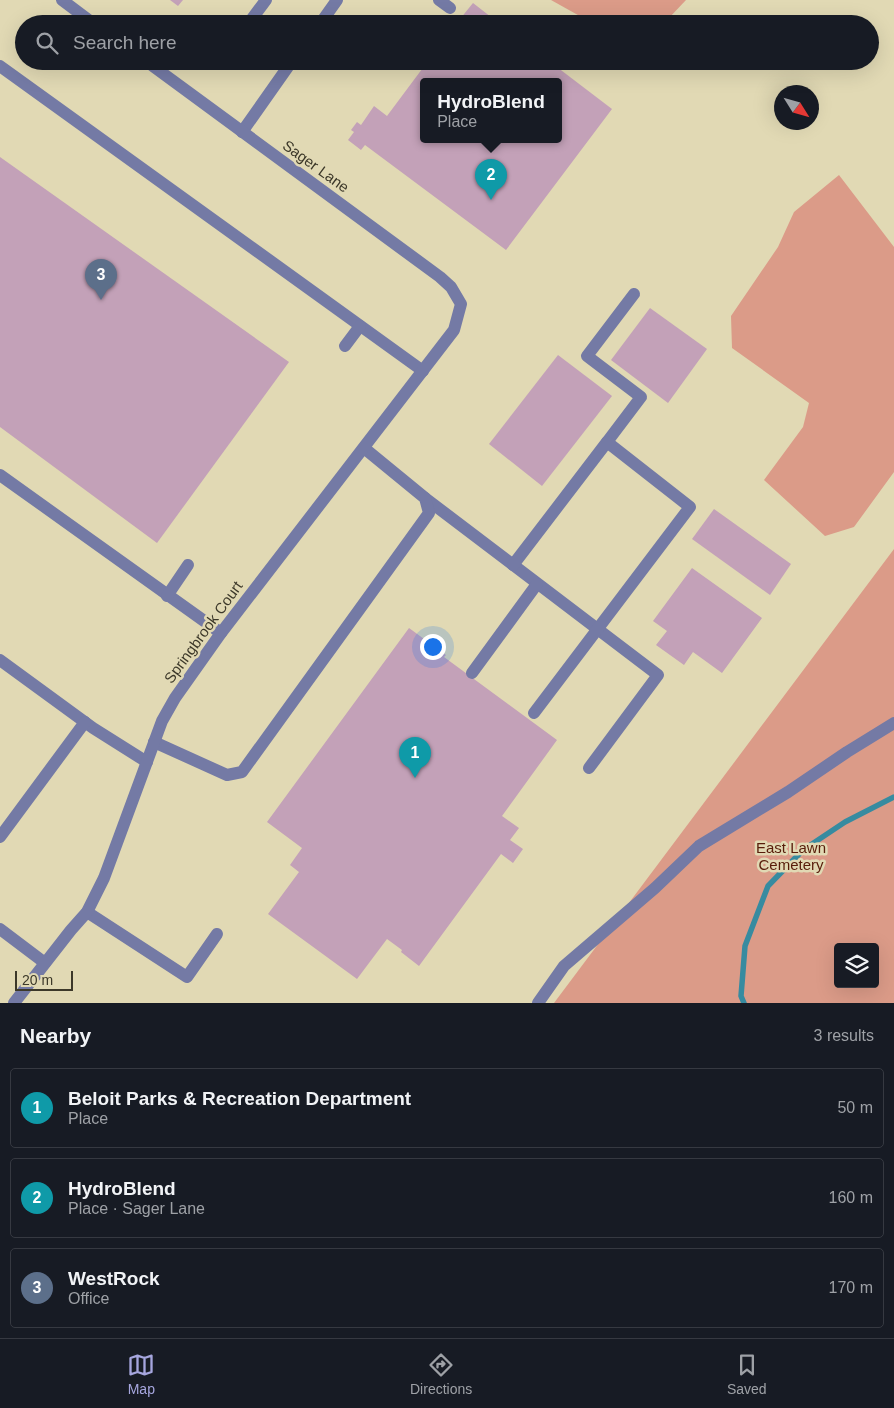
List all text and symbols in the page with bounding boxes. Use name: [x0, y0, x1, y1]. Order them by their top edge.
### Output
search box: [15, 15, 879, 70]
icon: search: [33, 29, 61, 57]
text: Search here: [73, 32, 177, 53]
popup: [420, 78, 562, 143]
north arrow: [774, 85, 819, 130]
text: HydroBlend: [437, 91, 545, 112]
text: Place: [437, 113, 477, 130]
street label: Sager Lane: [280, 136, 352, 196]
pin: 2: [475, 159, 507, 200]
pin: 3: [85, 259, 117, 300]
street label: Springbrook Court: [160, 577, 246, 686]
your location: [420, 634, 446, 660]
pin: 1: [399, 737, 431, 778]
park label: East Lawn Cemetery: [756, 839, 826, 873]
map controls: [834, 943, 879, 988]
button: layers: [834, 943, 879, 988]
scale bar: [15, 968, 72, 991]
text: 20 m: [22, 972, 53, 988]
text: Nearby: [20, 1024, 91, 1047]
text: 3 results: [814, 1027, 874, 1044]
text: Beloit Parks & Recreation Department: [68, 1088, 411, 1109]
text: 1: [33, 1099, 41, 1116]
text: 50 m: [837, 1099, 873, 1116]
text: Place: [68, 1110, 108, 1127]
text: HydroBlend: [68, 1178, 176, 1199]
text: 2: [33, 1189, 41, 1206]
text: 160 m: [829, 1189, 873, 1206]
text: Place · Sager Lane: [68, 1200, 205, 1217]
text: WestRock: [68, 1268, 160, 1289]
text: 3: [33, 1279, 41, 1296]
text: 170 m: [829, 1279, 873, 1296]
text: Office: [68, 1290, 110, 1307]
tab: Map: [127, 1351, 155, 1397]
tab: Directions: [410, 1351, 472, 1397]
tab: Saved: [727, 1351, 767, 1397]

